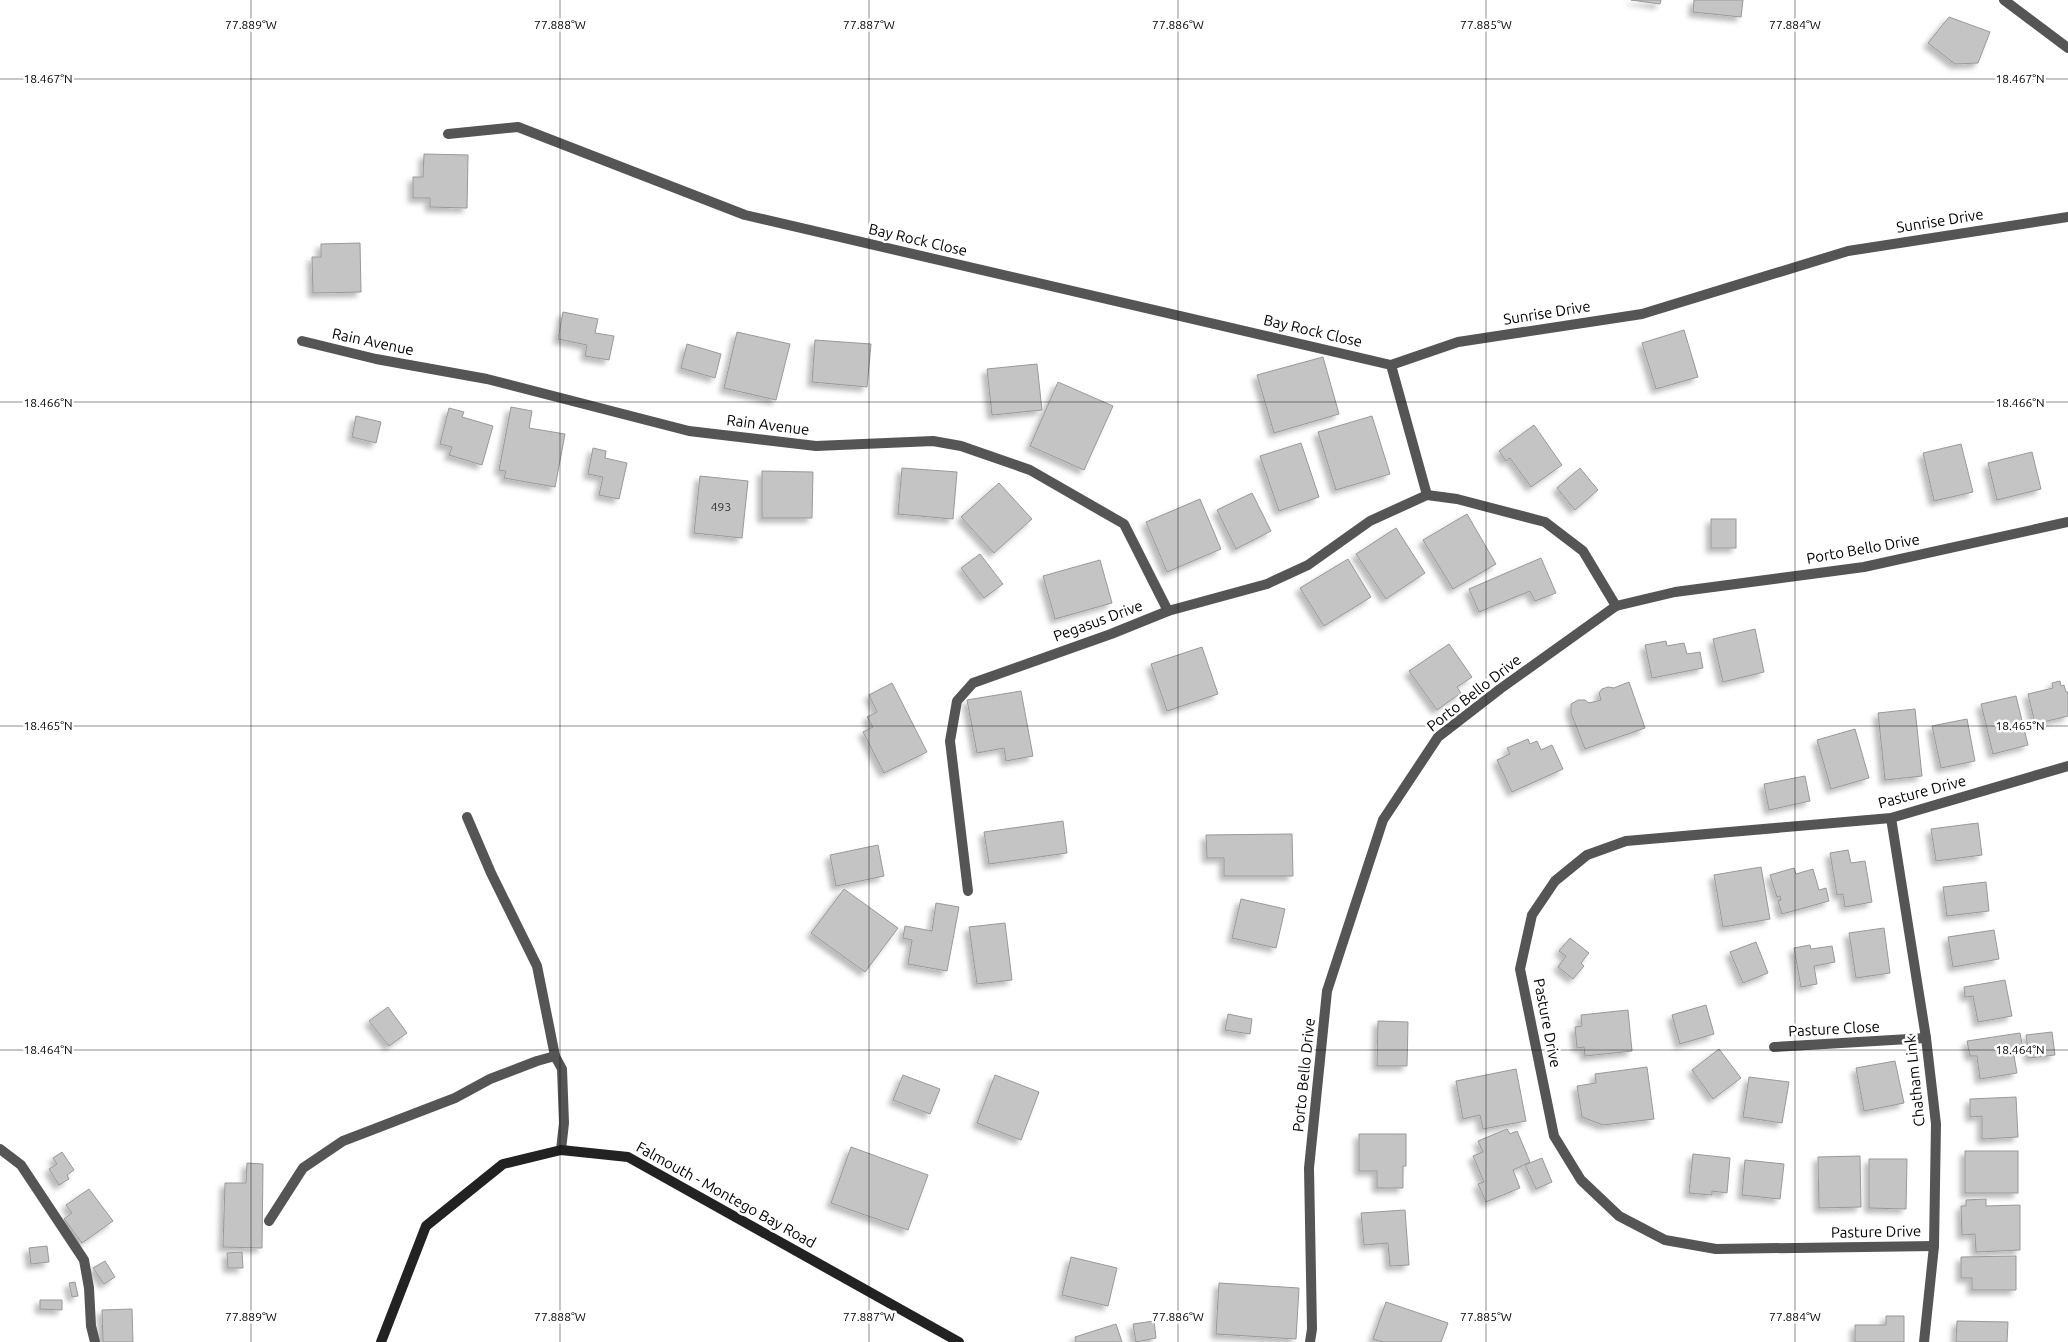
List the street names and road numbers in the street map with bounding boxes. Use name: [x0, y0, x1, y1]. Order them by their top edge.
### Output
street label: Sunrise Drive: [1895, 205, 1985, 236]
street label: Bay Rock Close: [867, 220, 969, 259]
street label: Sunrise Drive: [1502, 297, 1592, 328]
street label: Bay Rock Close: [1262, 311, 1364, 350]
street label: Rain Avenue: [331, 325, 416, 358]
street label: Rain Avenue: [726, 411, 810, 438]
street label: Porto Bello Drive: [1805, 530, 1921, 567]
street label: Pegasus Drive: [1051, 597, 1145, 645]
street label: Porto Bello Drive: [1423, 651, 1524, 735]
street label: Pasture Drive: [1876, 772, 1968, 811]
street label: Pasture Drive: [1531, 977, 1564, 1069]
street label: Porto Bello Drive: [1289, 1017, 1318, 1133]
street label: Pasture Close: [1788, 1018, 1880, 1039]
street label: Chatham Link: [1901, 1034, 1928, 1127]
street label: Falmouth - Montego Bay Road: [633, 1138, 819, 1251]
street label: Pasture Drive: [1831, 1222, 1921, 1241]

